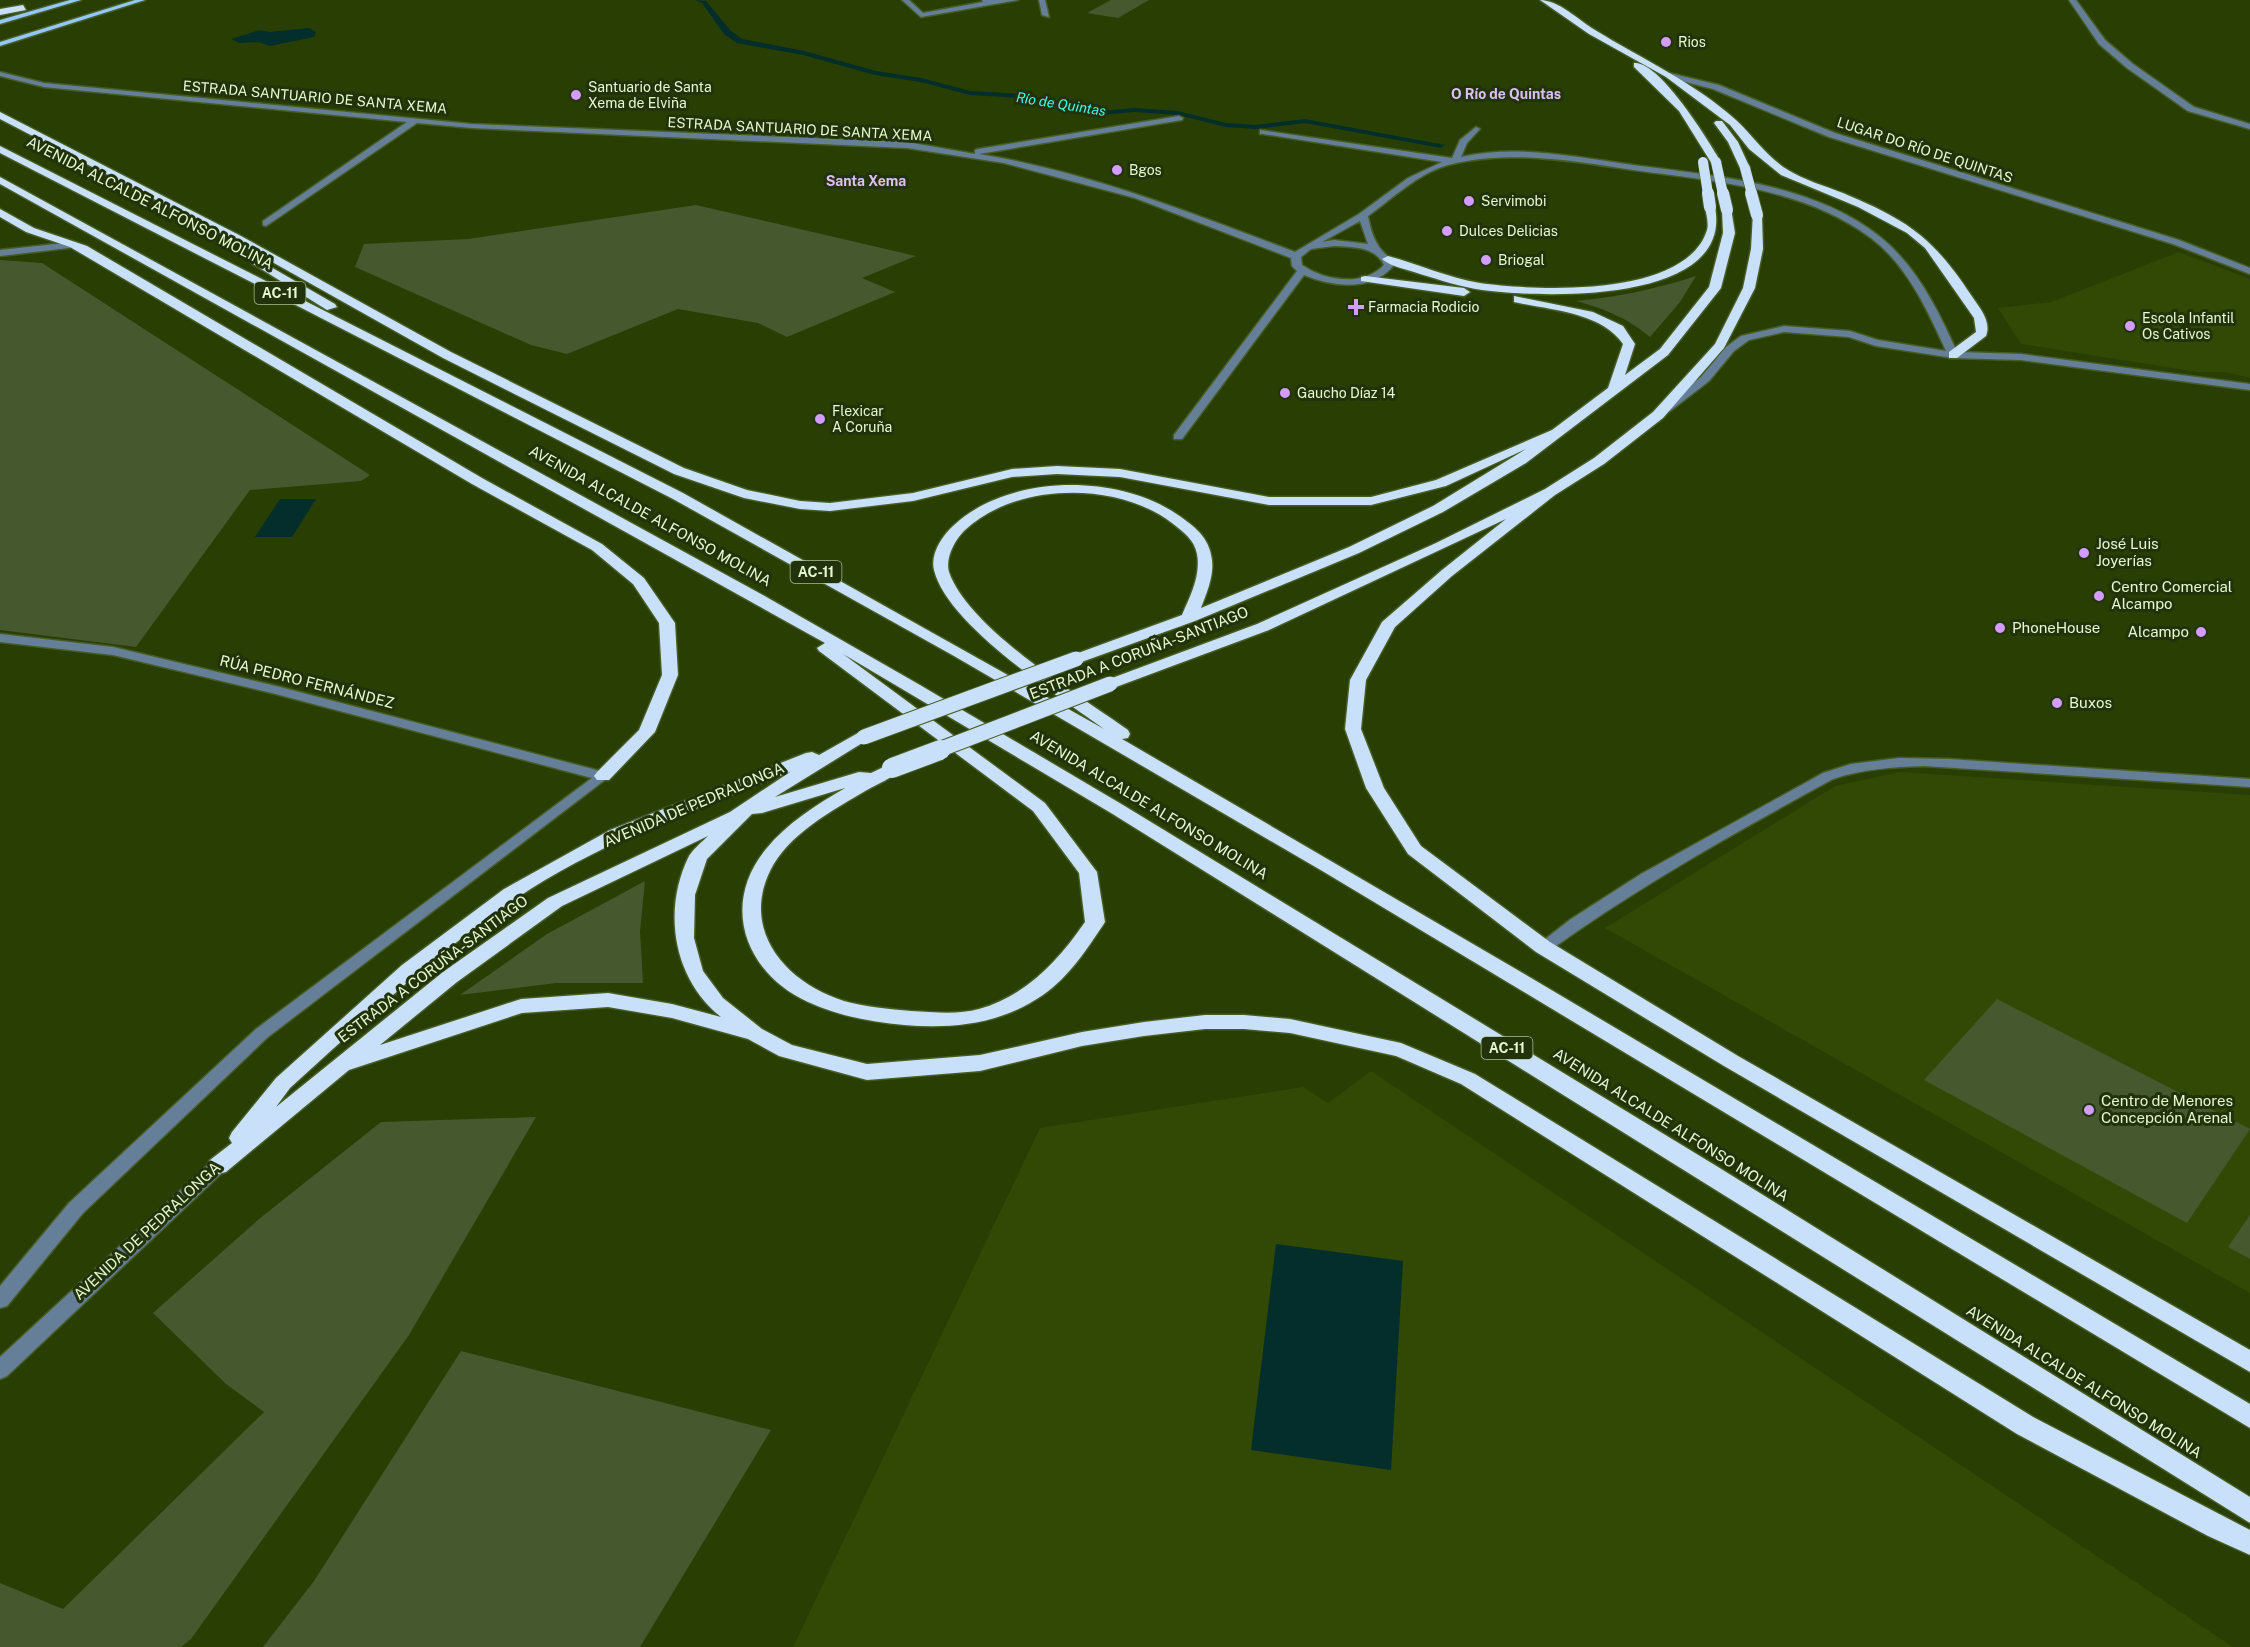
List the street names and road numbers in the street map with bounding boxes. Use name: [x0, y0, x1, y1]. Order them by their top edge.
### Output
street label: ESTRADA SANTUARIO DE SANTA XEMA: [182, 77, 448, 117]
street label: LUGAR DO RÍO DE QUINTAS: [1835, 113, 2015, 186]
street label: ESTRADA SANTUARIO DE SANTA XEMA: [667, 114, 933, 144]
street label: AVENIDA ALCALDE ALFONSO MOLINA: [24, 133, 277, 273]
road number: AC-11: [254, 282, 306, 304]
street label: AVENIDA ALCALDE ALFONSO MOLINA: [526, 442, 775, 590]
road number: AC-11: [790, 561, 842, 583]
street label: ESTRADA A CORUÑA-SANTIAGO: [1027, 603, 1251, 702]
street label: RÚA PEDRO FERNÁNDEZ: [218, 651, 396, 711]
street label: AVENIDA ALCALDE ALFONSO MOLINA: [1027, 727, 1271, 883]
street label: AVENIDA DE PEDRALONGA: [601, 759, 787, 850]
street label: ESTRADA A CORUÑA-SANTIAGO: [335, 892, 531, 1046]
road number: AC-11: [1482, 1037, 1532, 1059]
street label: AVENIDA ALCALDE ALFONSO MOLINA: [1550, 1045, 1792, 1205]
street label: AVENIDA DE PEDRALONGA: [70, 1158, 224, 1303]
street label: AVENIDA ALCALDE ALFONSO MOLINA: [1963, 1302, 2205, 1462]

